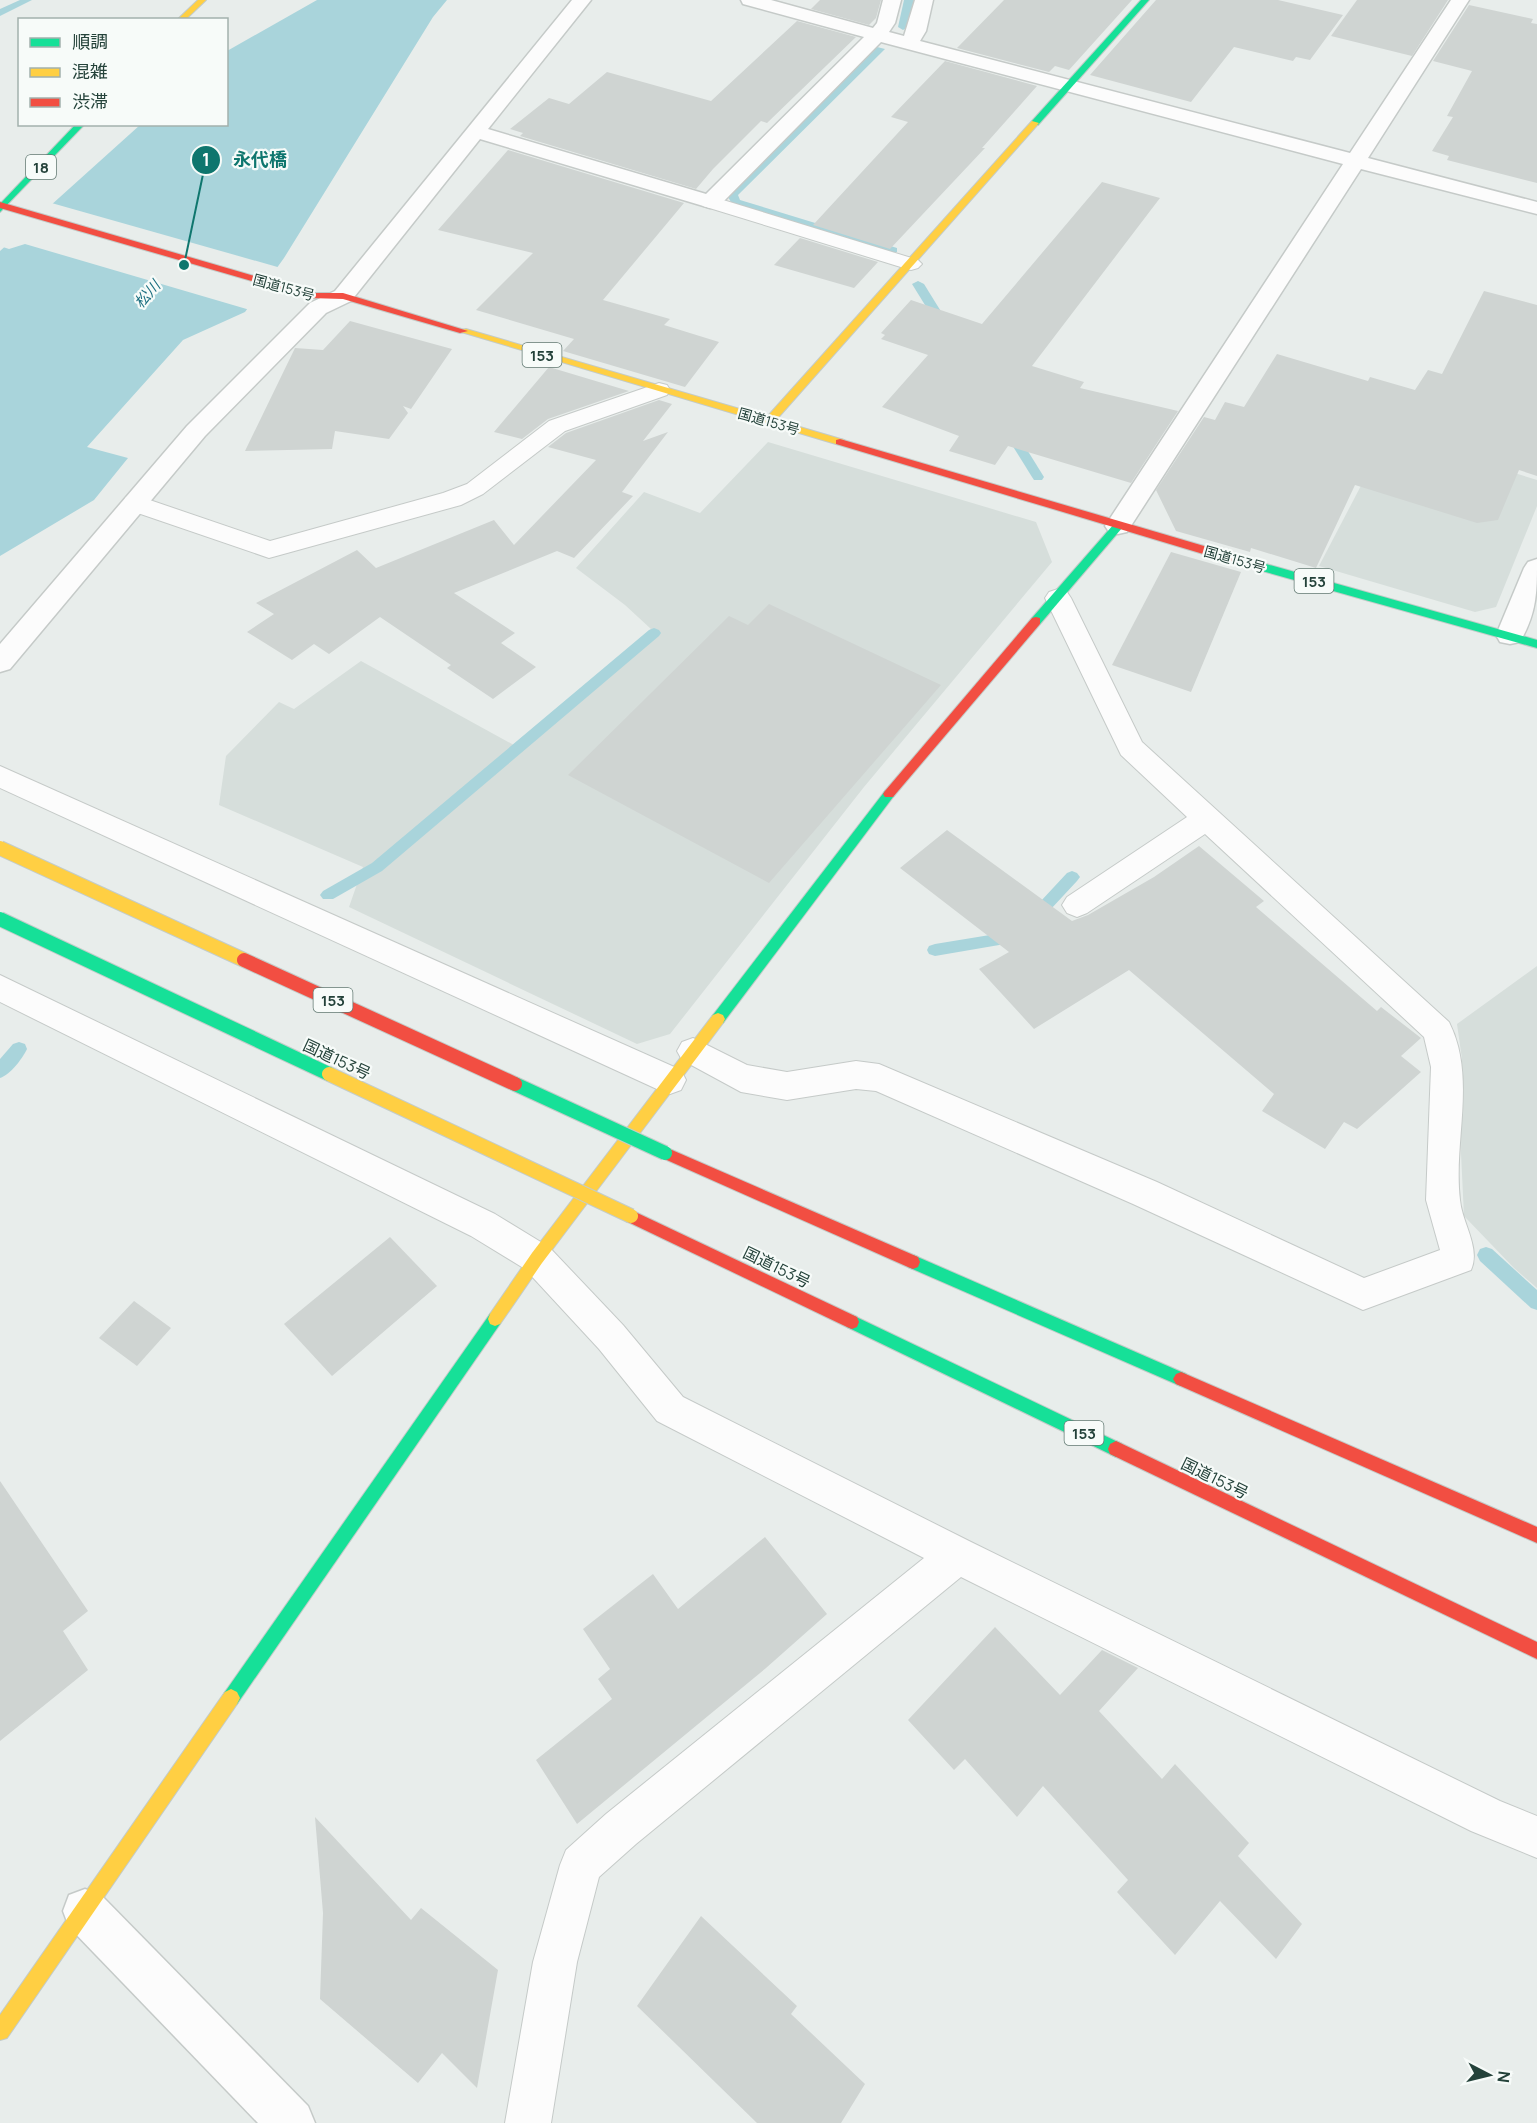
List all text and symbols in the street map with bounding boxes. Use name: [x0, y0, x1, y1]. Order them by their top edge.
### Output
legend: [18, 18, 228, 126]
text: 順調: [72, 29, 108, 53]
text: 混雑: [72, 59, 108, 83]
text: 渋滞: [72, 89, 108, 113]
callout: 永代橋: [191, 142, 299, 178]
text: 1: [202, 147, 210, 171]
text: 永代橋: [233, 147, 287, 171]
road number: 18: [26, 155, 56, 179]
street label: 国道153号: [251, 270, 317, 304]
water label: 松川: [129, 274, 166, 312]
road number: 153: [522, 343, 562, 367]
street label: 国道153号: [736, 403, 802, 439]
street label: 国道153号: [1202, 541, 1268, 577]
road number: 153: [1294, 569, 1334, 593]
road number: 153: [314, 988, 352, 1012]
street label: 国道153号: [300, 1034, 374, 1084]
street label: 国道153号: [740, 1241, 814, 1293]
road number: 153: [1064, 1421, 1104, 1445]
street label: 国道153号: [1178, 1452, 1252, 1504]
north arrow: [1459, 2045, 1519, 2105]
text: N: [1492, 2070, 1516, 2084]

